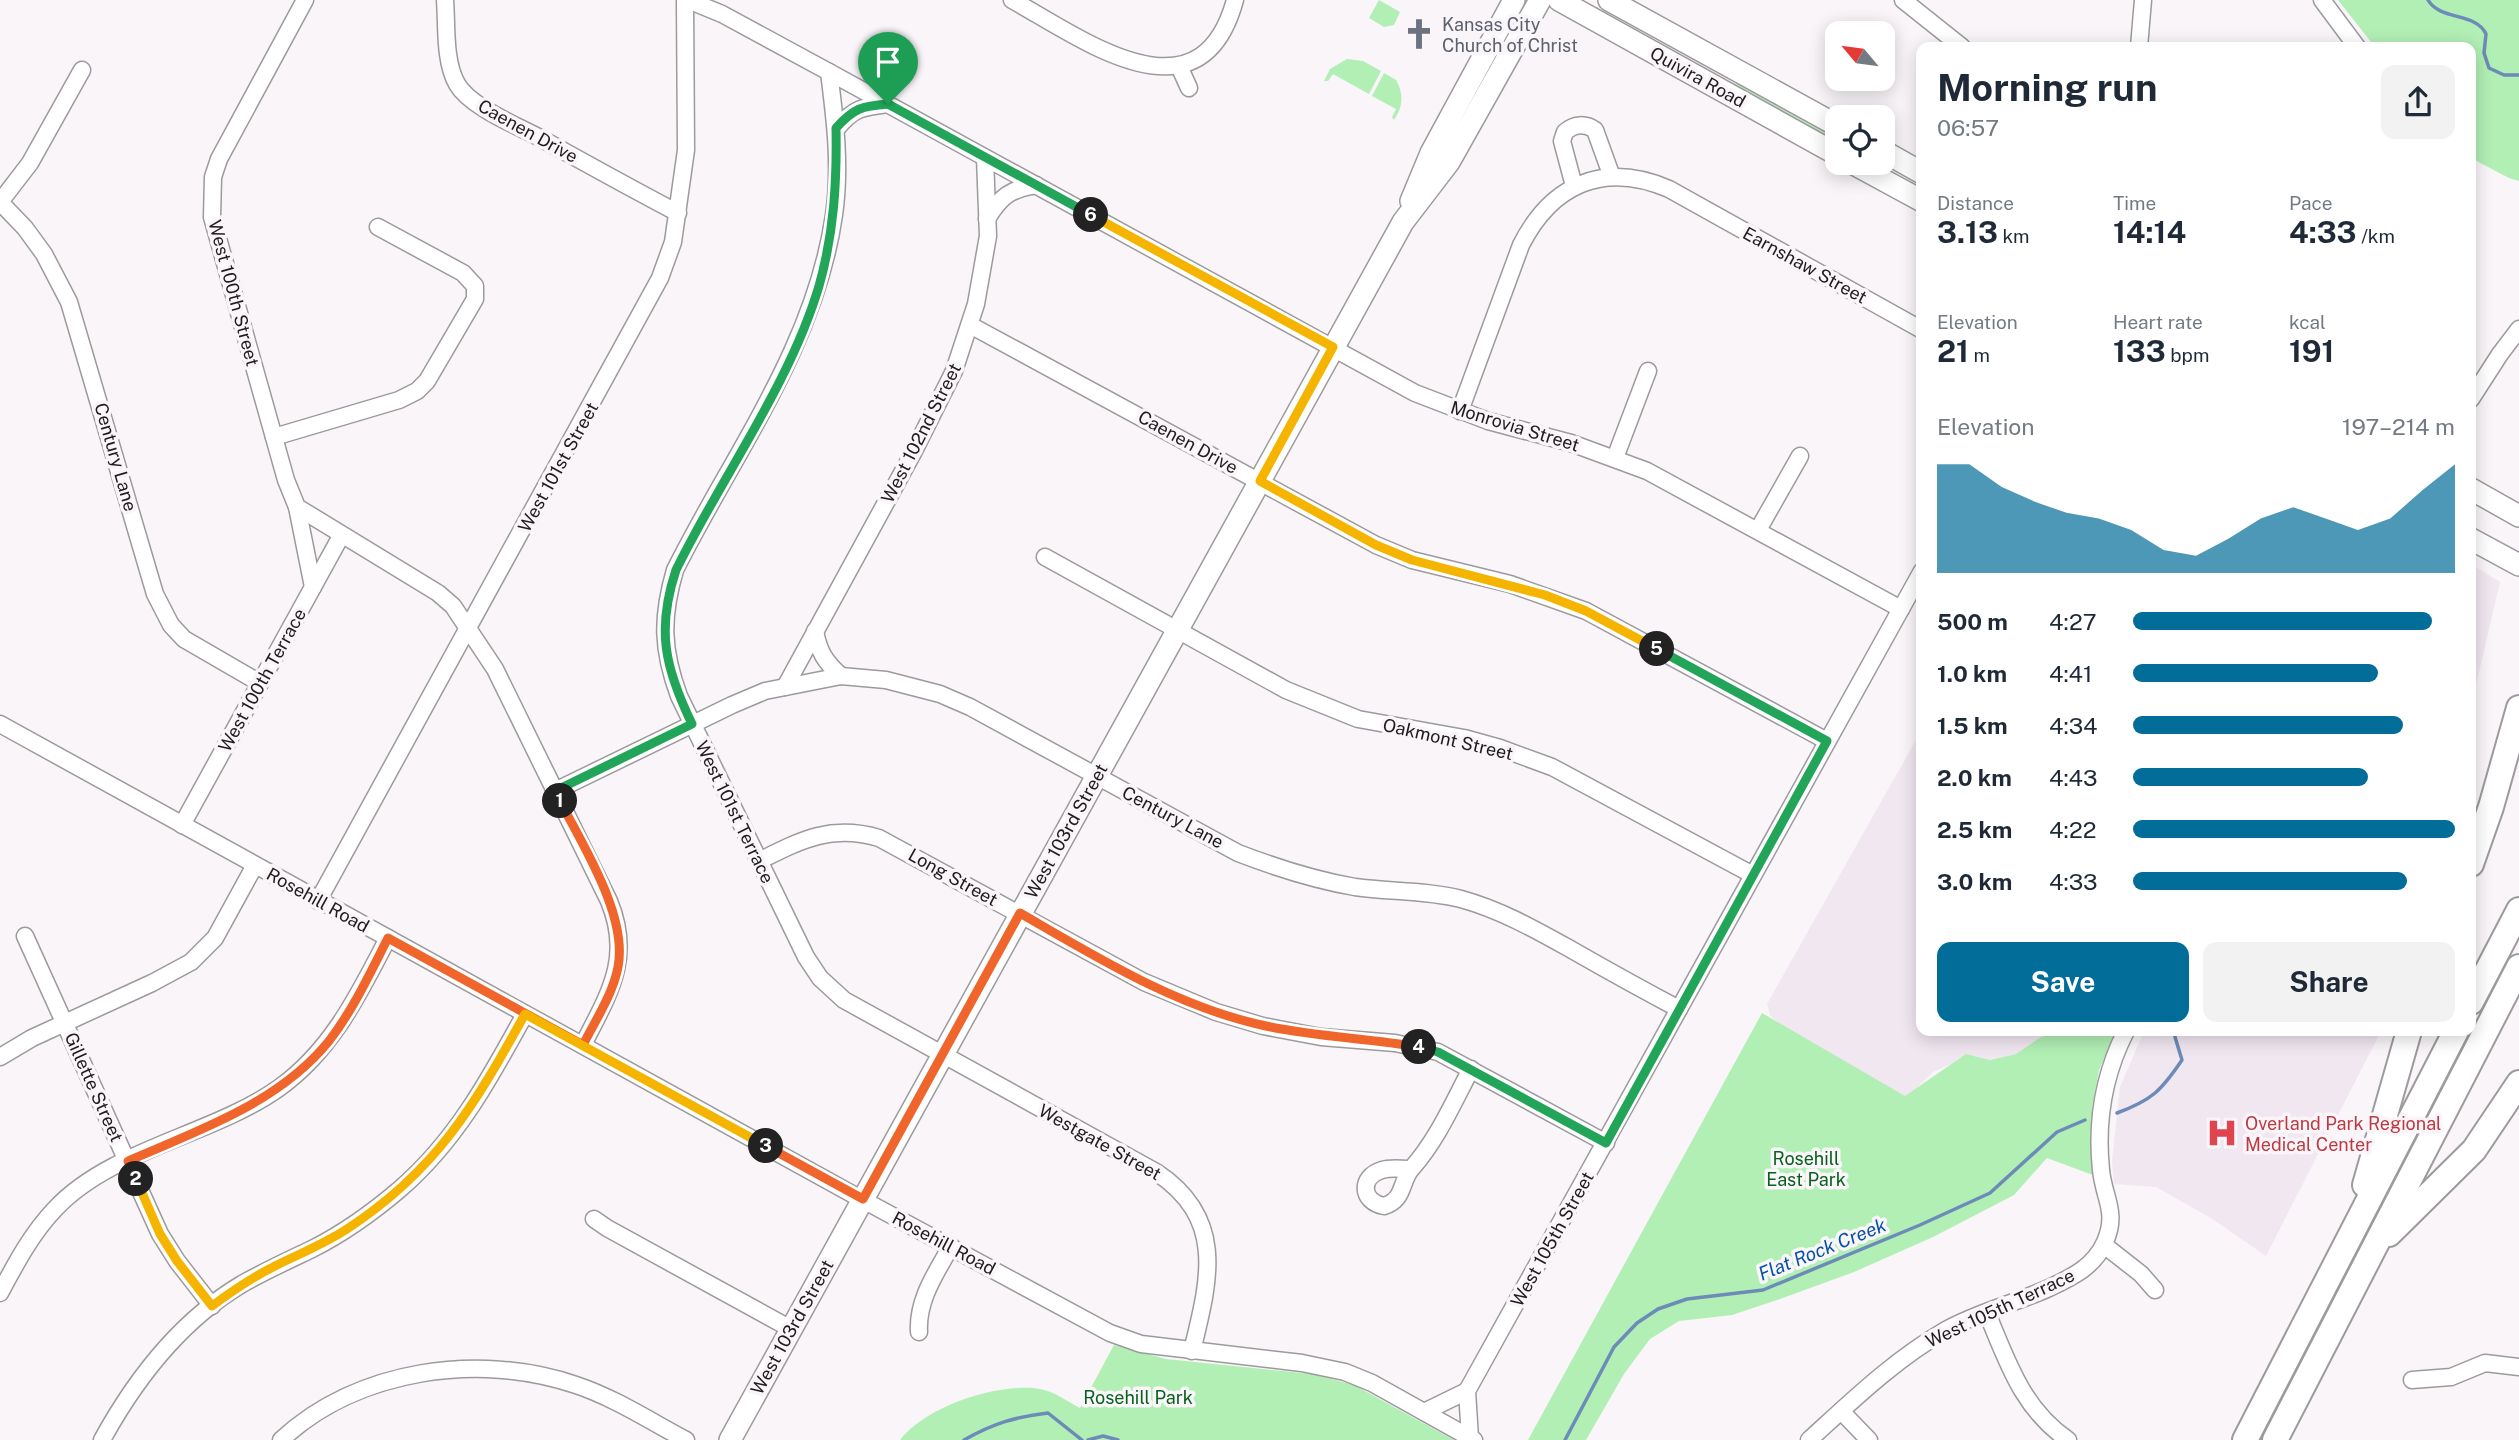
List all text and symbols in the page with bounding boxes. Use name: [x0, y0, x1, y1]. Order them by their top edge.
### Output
place label: Kansas City Church of Christ: [1442, 14, 1578, 56]
church icon: Kansas City Church of Christ: [1402, 17, 1436, 51]
north arrow: [1825, 21, 1895, 91]
map controls: [1825, 21, 1895, 175]
pin: [858, 32, 918, 104]
street label: Quivira Road: [1647, 42, 1749, 112]
icon: arrive: [869, 43, 907, 81]
text: Morning run: [1937, 65, 2158, 110]
button: share: [2381, 65, 2455, 139]
street label: Caenen Drive: [474, 95, 582, 167]
button: locate: [1825, 105, 1895, 175]
text: 06:57: [1937, 114, 1999, 141]
text: Distance: [1937, 192, 2014, 214]
text: Time: [2113, 192, 2156, 214]
text: Pace: [2289, 192, 2332, 214]
pin: 6: [1074, 198, 1108, 232]
text: 6: [1084, 203, 1097, 225]
text: 3.13: [1937, 214, 1998, 250]
text: 14:14: [2113, 214, 2186, 250]
text: 4:33: [2289, 214, 2357, 250]
street label: West 100th Street: [204, 218, 264, 368]
street label: Earnshaw Street: [1739, 222, 1871, 308]
text: km: [1998, 225, 2030, 247]
text: /km: [2357, 225, 2395, 247]
text: Elevation: [1937, 311, 2018, 333]
text: Heart rate: [2113, 311, 2203, 333]
text: kcal: [2289, 311, 2326, 333]
text: 21: [1937, 333, 1969, 369]
text: 133: [2113, 333, 2166, 369]
text: 191: [2289, 333, 2334, 369]
text: m: [1969, 344, 1990, 366]
text: bpm: [2166, 344, 2209, 366]
street label: West 102nd Street: [877, 360, 965, 506]
street label: Monrovia Street: [1448, 396, 1582, 456]
street label: West 101st Street: [514, 398, 602, 536]
street label: Century Lane: [90, 400, 142, 514]
street label: Caenen Drive: [1134, 406, 1242, 478]
text: Elevation: [1937, 413, 2035, 440]
text: 197–214 m: [2342, 413, 2455, 440]
street label: West 100th Terrace: [214, 604, 310, 756]
text: 500 m: [1937, 608, 2008, 635]
text: 4:27: [2049, 608, 2097, 635]
pin: 5: [1640, 632, 1674, 666]
text: 5: [1650, 637, 1663, 659]
text: 1.0 km: [1937, 660, 2007, 687]
text: 4:41: [2049, 660, 2092, 687]
text: 1.5 km: [1937, 712, 2008, 739]
text: 4:34: [2049, 712, 2098, 739]
street label: Oakmont Street: [1381, 714, 1515, 764]
street label: West 101st Terrace: [691, 737, 779, 887]
street label: West 103rd Street: [1020, 760, 1112, 902]
text: 2.0 km: [1937, 764, 2012, 791]
text: 4:43: [2049, 764, 2097, 791]
street label: Century Lane: [1119, 781, 1227, 853]
pin: 1: [542, 784, 578, 818]
text: 1: [555, 789, 564, 811]
text: 2.5 km: [1937, 816, 2012, 843]
text: 4:22: [2049, 816, 2097, 843]
street label: Long Street: [905, 844, 1001, 910]
street label: Rosehill Road: [263, 863, 373, 937]
text: 3.0 km: [1937, 868, 2012, 895]
text: 4:33: [2049, 868, 2097, 895]
button: Save: [1937, 942, 2189, 1022]
button: Share: [2203, 942, 2455, 1022]
street label: Gillette Street: [60, 1029, 128, 1145]
pin: 4: [1402, 1030, 1436, 1064]
text: 4: [1412, 1035, 1425, 1057]
street label: Westgate Street: [1035, 1100, 1165, 1184]
place label: Overland Park Regional Medical Center: [2245, 1113, 2442, 1155]
hospital icon: Overland Park Regional Medical Center: [2205, 1116, 2239, 1150]
pin: 3: [748, 1128, 784, 1164]
text: 3: [759, 1134, 772, 1156]
park label: Rosehill East Park: [1766, 1148, 1846, 1190]
pin: 2: [118, 1162, 154, 1196]
text: 2: [129, 1167, 142, 1189]
street label: West 105th Street: [1506, 1168, 1598, 1310]
street label: Rosehill Road: [889, 1207, 999, 1279]
water label: Flat Rock Creek: [1755, 1213, 1890, 1285]
street label: West 103rd Street: [746, 1256, 838, 1398]
street label: West 105th Terrace: [1922, 1264, 2078, 1352]
park label: Rosehill Park: [1083, 1387, 1193, 1408]

